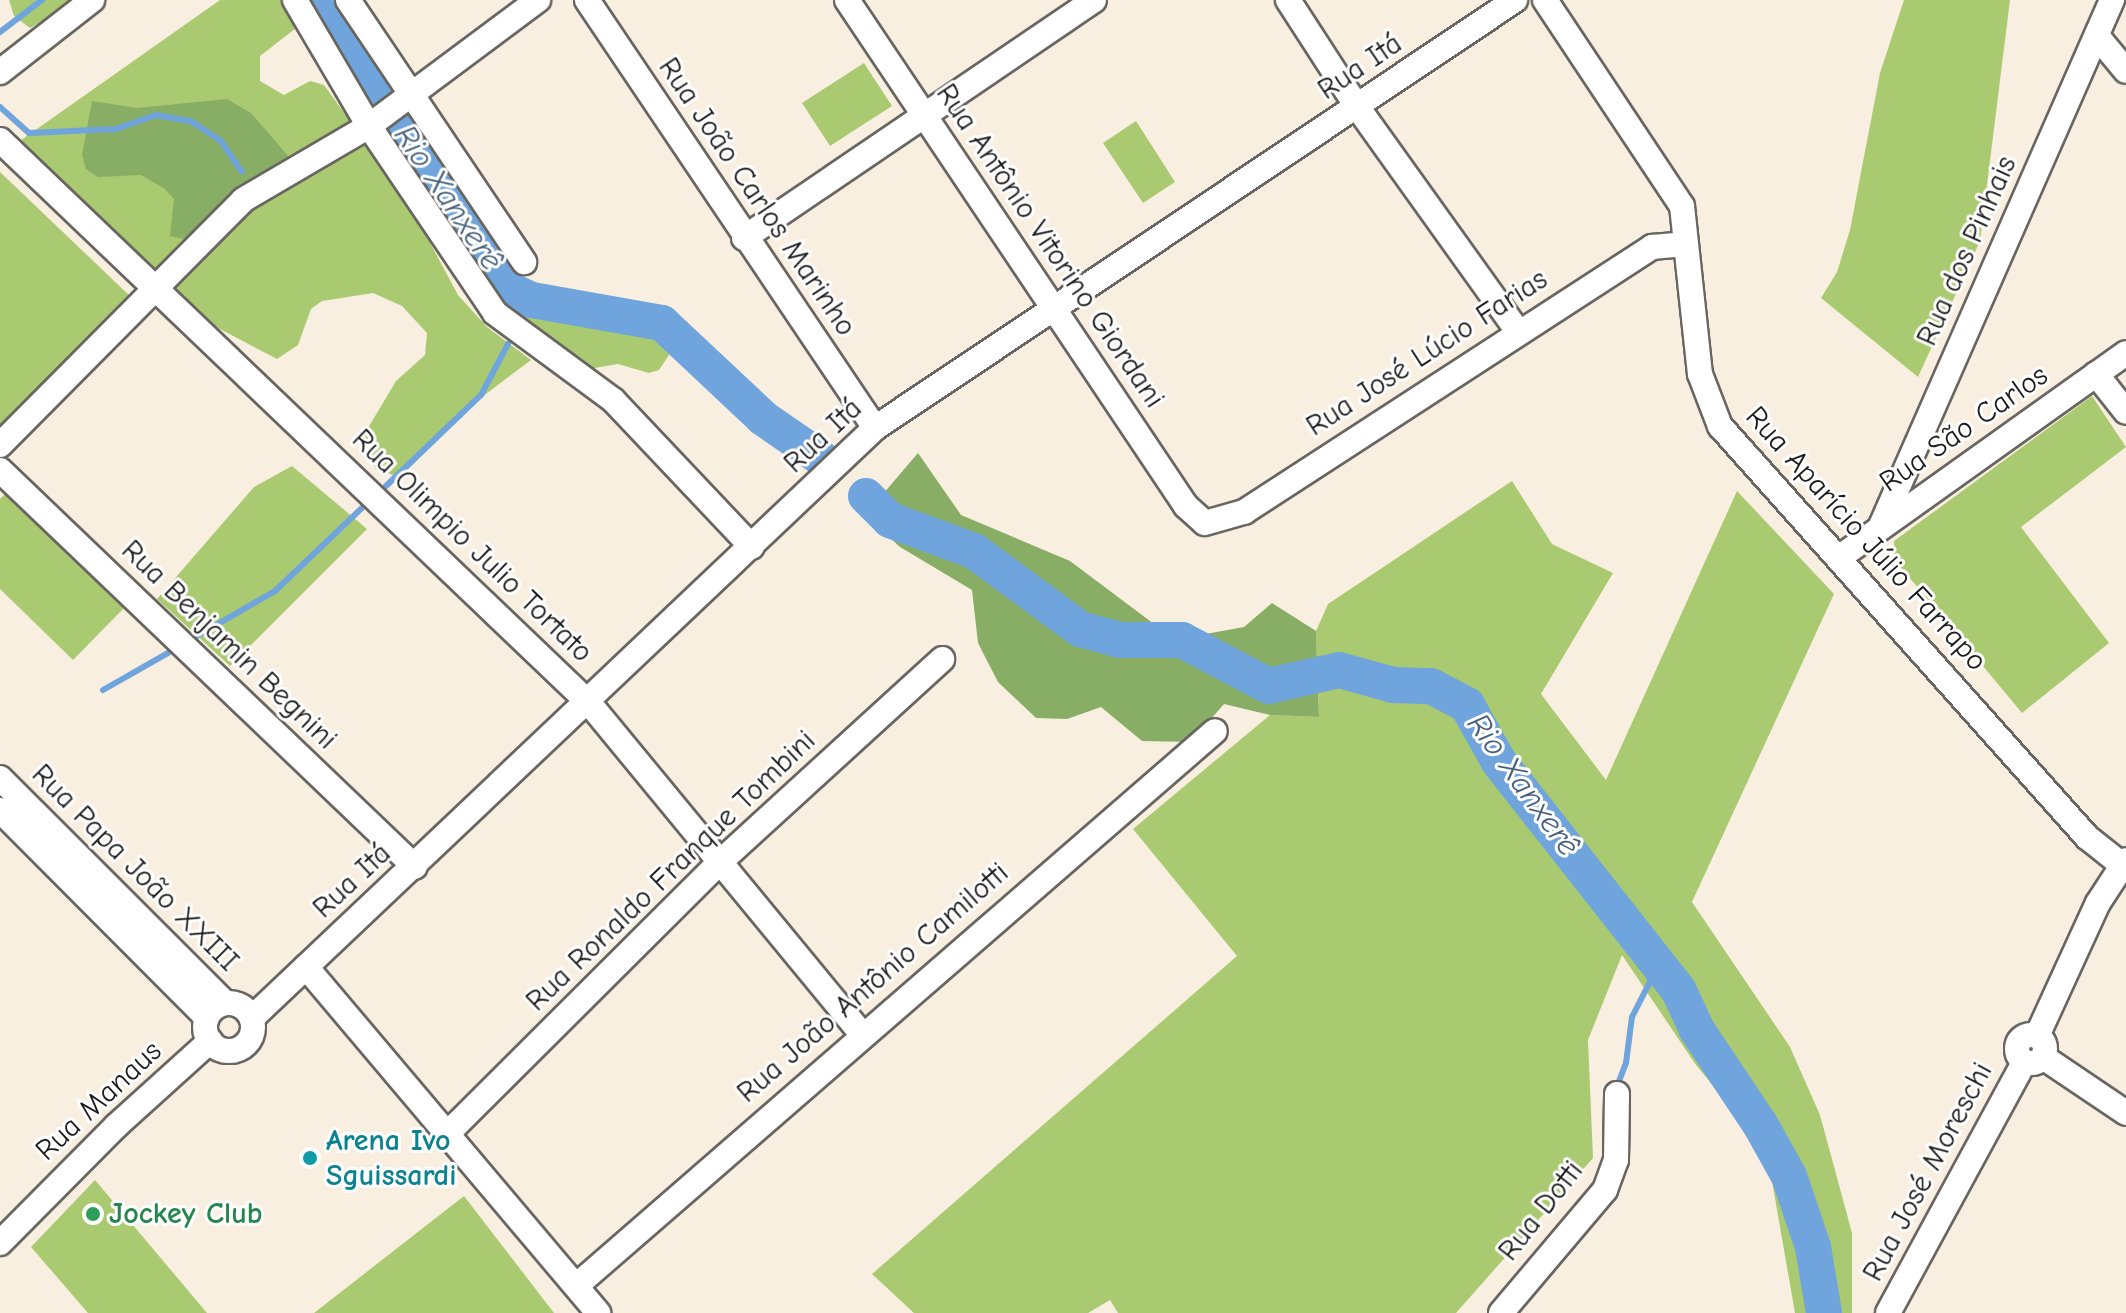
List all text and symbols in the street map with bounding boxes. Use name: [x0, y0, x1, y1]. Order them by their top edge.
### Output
street label: Rua Itá: [1311, 26, 1409, 108]
street label: Rua João Carlos Marinho: [650, 51, 864, 343]
street label: Rua Antônio Vitorino Giordani: [928, 77, 1172, 415]
water label: Rio Xanxerê: [385, 118, 511, 278]
street label: Rua dos Pinhais: [1909, 151, 2025, 351]
street label: Rua José Lúcio Farias: [1300, 262, 1554, 444]
street label: Rua São Carlos: [1873, 358, 2055, 500]
street label: Rua Itá: [776, 391, 870, 481]
street label: Rua Aparício Júlio Farrapo: [1738, 399, 1994, 679]
street label: Rua Olimpio Julio Tortato: [344, 422, 600, 670]
street label: Rua Benjamin Begnini: [114, 533, 344, 757]
water label: Rio Xanxerê: [1458, 706, 1588, 864]
street label: Rua Ronaldo Franque Tombini: [519, 723, 823, 1019]
street label: Rua Papa João XXIII: [24, 757, 246, 979]
street label: Rua Itá: [305, 836, 399, 926]
street label: Rua João Antônio Camilotti: [730, 855, 1016, 1111]
street label: Rua Manaus: [29, 1034, 169, 1168]
street label: Rua José Moreschi: [1855, 1056, 2001, 1288]
place label: Arena Ivo Sguissardi: [326, 1123, 457, 1194]
marker: Arena Ivo Sguissardi: [301, 1149, 319, 1167]
street label: Rua Dotti: [1491, 1154, 1591, 1268]
place label: Jockey Club: [109, 1196, 262, 1232]
marker: Jockey Club: [84, 1205, 102, 1223]

